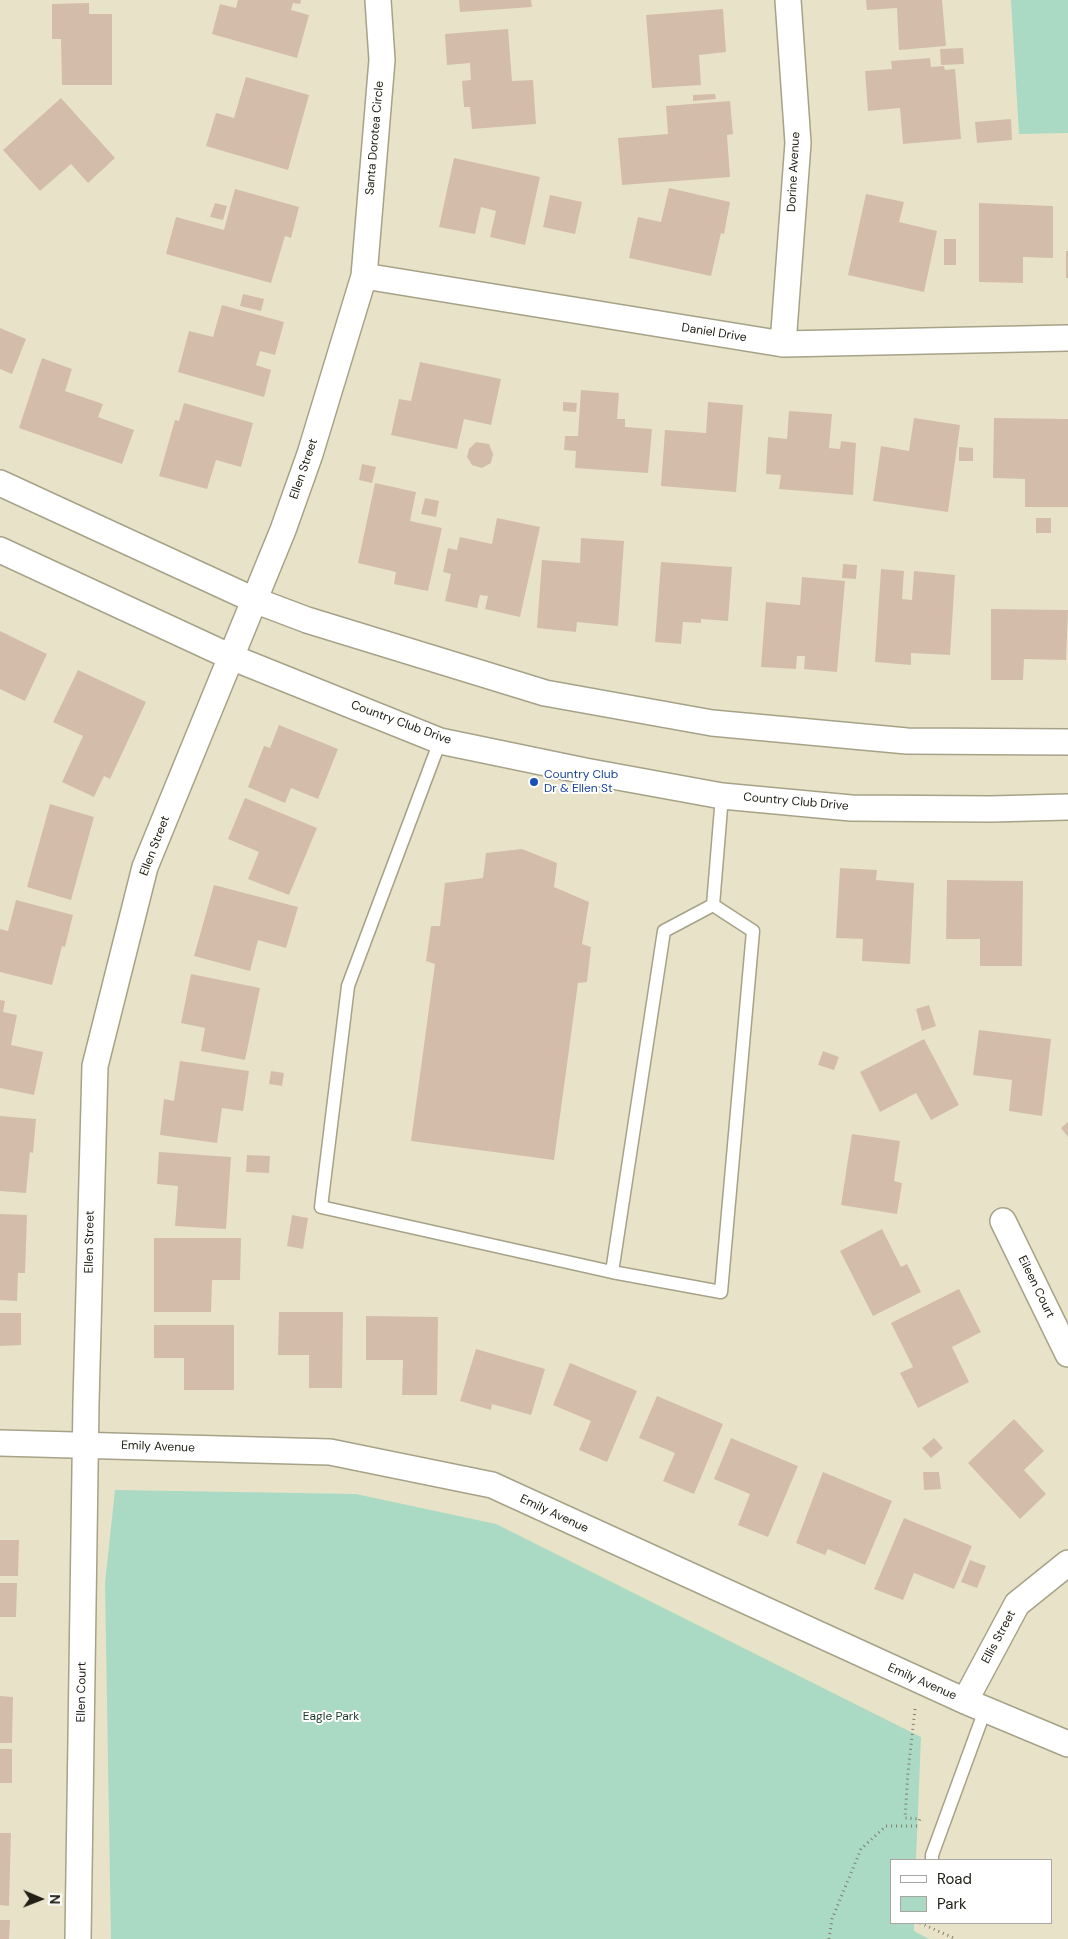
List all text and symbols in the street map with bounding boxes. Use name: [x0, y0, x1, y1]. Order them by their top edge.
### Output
street label: Santa Dorotea Circle: [363, 80, 387, 196]
street label: Dorine Avenue: [785, 131, 803, 213]
street label: Daniel Drive: [680, 321, 748, 345]
street label: Ellen Street: [287, 437, 321, 501]
street label: Country Club Drive: [349, 698, 453, 748]
place label: Country Club Dr & Ellen St: [544, 768, 618, 796]
marker: Country Club Dr & Ellen St: [528, 776, 540, 788]
street label: Country Club Drive: [743, 790, 849, 814]
street label: Ellen Street: [137, 814, 173, 878]
street label: Ellen Street: [82, 1210, 98, 1274]
street label: Eileen Court: [1015, 1253, 1057, 1321]
street label: Emily Avenue: [121, 1439, 195, 1455]
street label: Emily Avenue: [518, 1492, 590, 1536]
street label: Ellis Street: [979, 1608, 1019, 1666]
street label: Emily Avenue: [885, 1660, 959, 1704]
street label: Ellen Court: [74, 1661, 90, 1723]
park label: Eagle Park: [303, 1710, 359, 1724]
legend: [890, 1859, 1053, 1924]
text: Road: [937, 1869, 972, 1889]
north arrow: [15, 1874, 65, 1924]
text: N: [46, 1894, 64, 1905]
text: Park: [937, 1894, 967, 1914]

